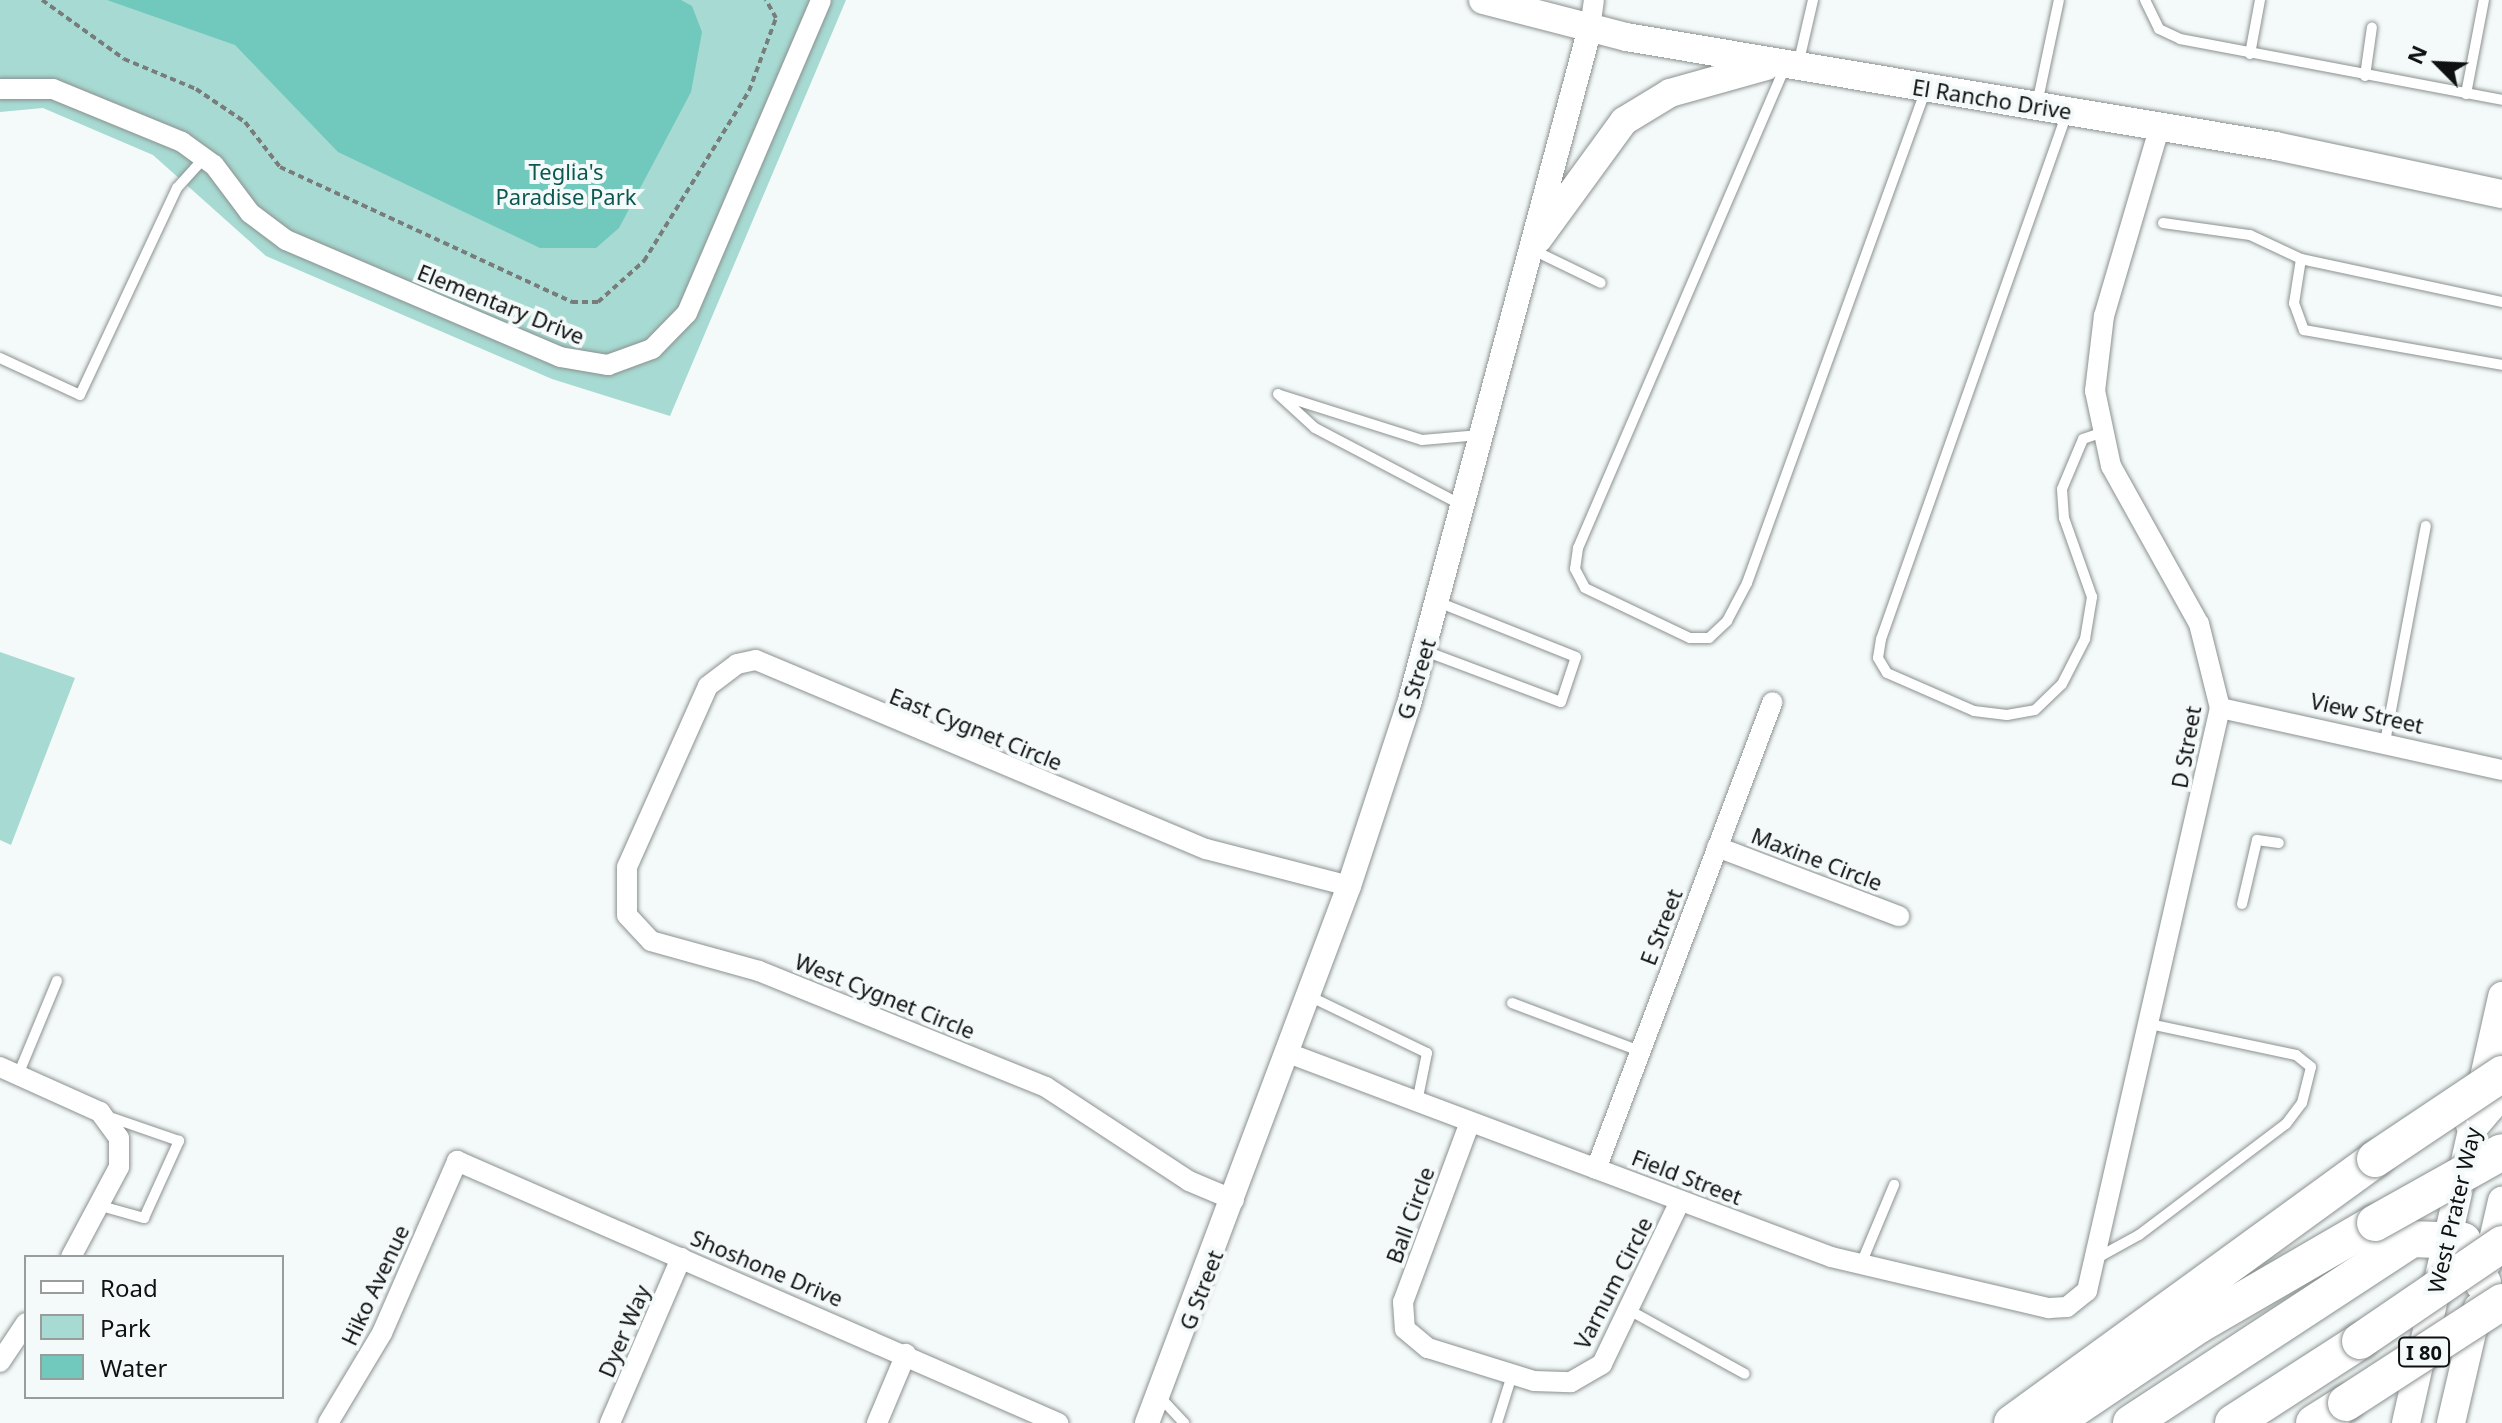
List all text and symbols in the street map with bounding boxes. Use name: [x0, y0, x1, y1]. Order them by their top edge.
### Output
north arrow: [2398, 24, 2478, 104]
text: N: [2399, 40, 2433, 69]
street label: El Rancho Drive: [1911, 73, 2073, 125]
park label: Teglia's Paradise Park: [496, 158, 636, 210]
street label: Elementary Drive: [414, 258, 588, 350]
street label: G Street: [1391, 635, 1441, 723]
street label: East Cygnet Circle: [886, 682, 1066, 776]
street label: View Street: [2308, 687, 2426, 739]
street label: D Street: [2166, 704, 2206, 790]
street label: Maxine Circle: [1748, 822, 1886, 896]
street label: E Street: [1634, 885, 1688, 969]
street label: West Cygnet Circle: [791, 948, 979, 1044]
street label: West Prater Way: [2422, 1124, 2486, 1296]
street label: Field Street: [1628, 1144, 1746, 1210]
street label: Ball Circle: [1380, 1163, 1440, 1267]
street label: Varnum Circle: [1568, 1213, 1658, 1353]
street label: Hiko Avenue: [336, 1221, 414, 1349]
street label: Shoshone Drive: [687, 1224, 847, 1312]
street label: G Street: [1174, 1246, 1228, 1334]
legend: [24, 1255, 284, 1399]
text: Road: [100, 1271, 158, 1304]
street label: Dyer Way: [593, 1281, 655, 1381]
text: Park: [100, 1311, 151, 1344]
road number: I 80: [2398, 1336, 2450, 1368]
text: Water: [100, 1351, 167, 1384]

